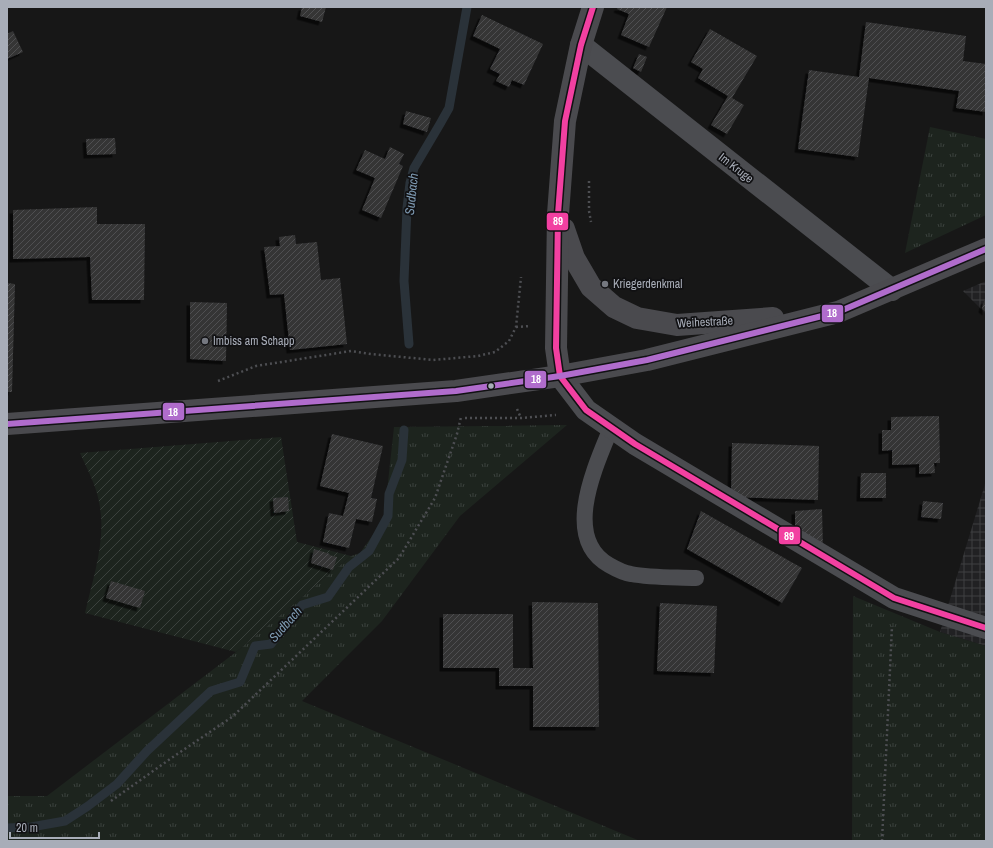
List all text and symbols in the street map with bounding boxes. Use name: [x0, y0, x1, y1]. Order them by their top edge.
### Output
street label: Im Kruge: [715, 149, 757, 187]
water label: Sudbach: [401, 172, 422, 216]
line badge: 89: [546, 212, 569, 231]
text: 89: [553, 214, 563, 228]
place label: Kriegerdenkmal: [613, 276, 682, 292]
marker: Kriegerdenkmal: [600, 279, 610, 289]
line badge: 18: [821, 304, 844, 323]
text: 18: [827, 306, 837, 320]
street label: Weihestraße: [677, 313, 733, 331]
place label: Imbiss am Schapp: [213, 333, 295, 349]
marker: Imbiss am Schapp: [200, 336, 210, 346]
line badge: 18: [524, 370, 547, 389]
text: 18: [531, 372, 541, 386]
unlabelled marker: [486, 381, 496, 391]
line badge: 18: [162, 402, 185, 421]
text: 18: [168, 405, 178, 419]
line badge: 89: [778, 526, 801, 545]
text: 89: [784, 529, 794, 543]
water label: Sudbach: [265, 603, 306, 646]
scale bar: [10, 814, 99, 840]
text: 20 m: [16, 820, 38, 836]

